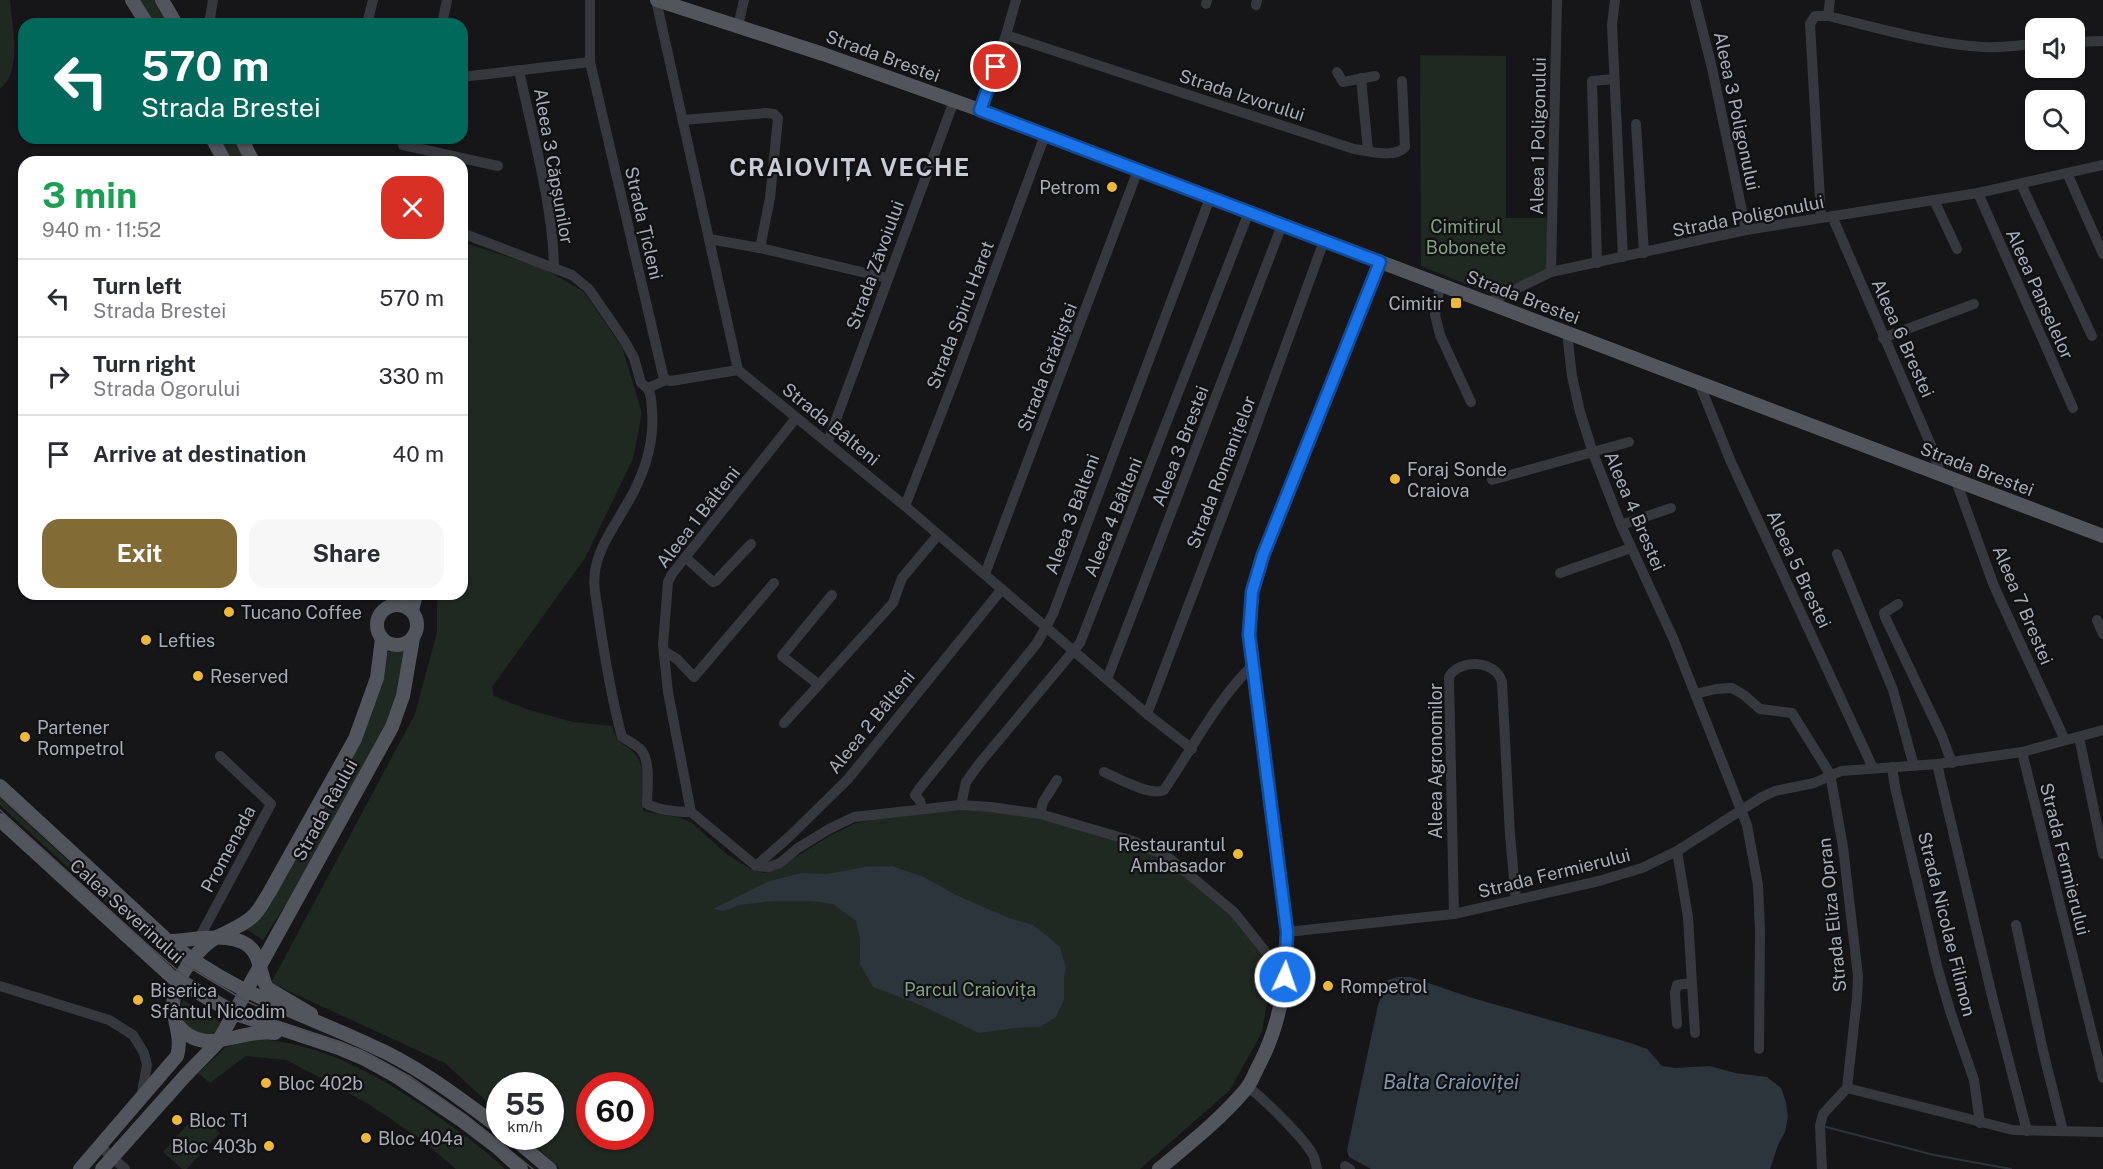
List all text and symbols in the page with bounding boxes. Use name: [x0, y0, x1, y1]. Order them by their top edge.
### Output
map controls: [2025, 18, 2085, 150]
button: sound: [2025, 18, 2085, 78]
street label: Strada Brestei: [823, 26, 943, 86]
street label: Aleea 3 Poligonului: [1710, 30, 1764, 192]
text: 570 m: [141, 41, 269, 90]
pin: [970, 41, 1021, 92]
icon: left: [42, 42, 120, 120]
icon: arrive: [979, 50, 1012, 83]
street label: Aleea 1 Poligonului: [1526, 57, 1550, 215]
street label: Strada Izvorului: [1177, 65, 1307, 125]
street label: Aleea 3 Căpșunilor: [530, 86, 578, 246]
button: search: [2025, 90, 2085, 150]
text: Strada Brestei: [141, 91, 321, 123]
district label: CRAIOVIȚA VECHE: [729, 153, 971, 182]
street label: Strada Țicleni: [621, 164, 667, 282]
text: 3 min: [42, 174, 137, 216]
button: close: [381, 176, 444, 239]
place label: Petrom: [1039, 177, 1100, 198]
marker: Petrom: [1105, 180, 1119, 194]
street label: Strada Poligonului: [1670, 191, 1826, 241]
street label: Strada Zăvoiului: [842, 198, 908, 332]
park label: Cimitirul Bobonete: [1426, 216, 1506, 258]
text: 940 m · 11:52: [42, 218, 161, 242]
street label: Aleea Panselelor: [2002, 225, 2078, 363]
street label: Strada Spiru Haret: [922, 238, 998, 392]
street label: Strada Brestei: [1463, 266, 1583, 328]
text: Turn left: [93, 273, 182, 299]
street label: Aleea 6 Brestei: [1868, 276, 1938, 400]
icon: left: [42, 282, 75, 315]
text: 570 m: [379, 285, 444, 311]
place label: Cimitir: [1388, 293, 1444, 314]
marker: Cimitir: [1449, 296, 1463, 310]
text: Strada Brestei: [93, 299, 226, 323]
street label: Strada Grădiștei: [1013, 300, 1081, 434]
text: Turn right: [93, 351, 196, 377]
icon: right: [42, 360, 75, 393]
text: 330 m: [379, 363, 444, 389]
text: Strada Ogorului: [93, 377, 240, 401]
street label: Strada Bâlteni: [778, 378, 884, 470]
street label: Aleea 3 Brestei: [1147, 383, 1213, 509]
street label: Strada Romanițelor: [1182, 393, 1260, 551]
icon: arrive: [42, 438, 75, 471]
street label: Strada Brestei: [1917, 438, 2037, 500]
text: Arrive at destination: [93, 441, 306, 467]
text: 40 m: [392, 441, 444, 467]
street label: Aleea 4 Brestei: [1600, 448, 1670, 574]
street label: Aleea 3 Bâlteni: [1040, 451, 1104, 577]
street label: Aleea 4 Bâlteni: [1080, 454, 1146, 580]
place label: Foraj Sonde Craiova: [1407, 459, 1507, 501]
street label: Aleea 1 Bâlteni: [652, 462, 744, 572]
marker: Foraj Sonde Craiova: [1388, 472, 1402, 486]
street label: Aleea 5 Brestei: [1762, 507, 1836, 631]
button: Exit: [42, 519, 237, 588]
button: Share: [249, 519, 444, 588]
street label: Aleea 7 Brestei: [1989, 542, 2057, 668]
place label: Tucano Coffee: [241, 602, 362, 623]
marker: Tucano Coffee: [222, 605, 236, 619]
place label: Lefties: [158, 630, 215, 651]
marker: Lefties: [139, 633, 153, 647]
place label: Reserved: [210, 666, 288, 687]
street label: Aleea 2 Bâlteni: [823, 666, 919, 778]
marker: Reserved: [191, 669, 205, 683]
street label: Aleea Agronomilor: [1425, 683, 1446, 839]
place label: Partener Rompetrol: [37, 717, 125, 759]
marker: Partener Rompetrol: [18, 730, 32, 744]
street label: Strada Râului: [288, 755, 362, 865]
street label: Strada Fermierului: [2036, 781, 2094, 937]
street label: Promenada: [196, 802, 260, 896]
street label: Strada Nicolae Filimon: [1914, 830, 1980, 1018]
place label: Restaurantul Ambasador: [1118, 834, 1226, 876]
street label: Strada Eliza Opran: [1813, 837, 1851, 993]
street label: Strada Fermierului: [1476, 844, 1632, 902]
marker: Restaurantul Ambasador: [1231, 847, 1245, 861]
street label: Calea Severinului: [66, 855, 188, 967]
position arrow: [1253, 945, 1317, 1009]
place label: Rompetrol: [1340, 976, 1428, 997]
park label: Parcul Craiovița: [904, 979, 1036, 1000]
marker: Rompetrol: [1321, 979, 1335, 993]
place label: Biserica Sfântul Nicodim: [150, 980, 285, 1022]
marker: Biserica Sfântul Nicodim: [131, 993, 145, 1007]
water label: Balta Craioviței: [1383, 1070, 1519, 1094]
speed limit sign: 60: [576, 1072, 654, 1150]
place label: Bloc 402b: [278, 1073, 363, 1094]
marker: Bloc 402b: [259, 1076, 273, 1090]
text: 55: [505, 1086, 545, 1122]
place label: Bloc T1: [189, 1110, 248, 1131]
marker: Bloc T1: [170, 1113, 184, 1127]
text: km/h: [507, 1118, 543, 1135]
place label: Bloc 404a: [378, 1128, 463, 1149]
marker: Bloc 404a: [359, 1131, 373, 1145]
place label: Bloc 403b: [171, 1136, 257, 1157]
marker: Bloc 403b: [262, 1139, 276, 1153]

